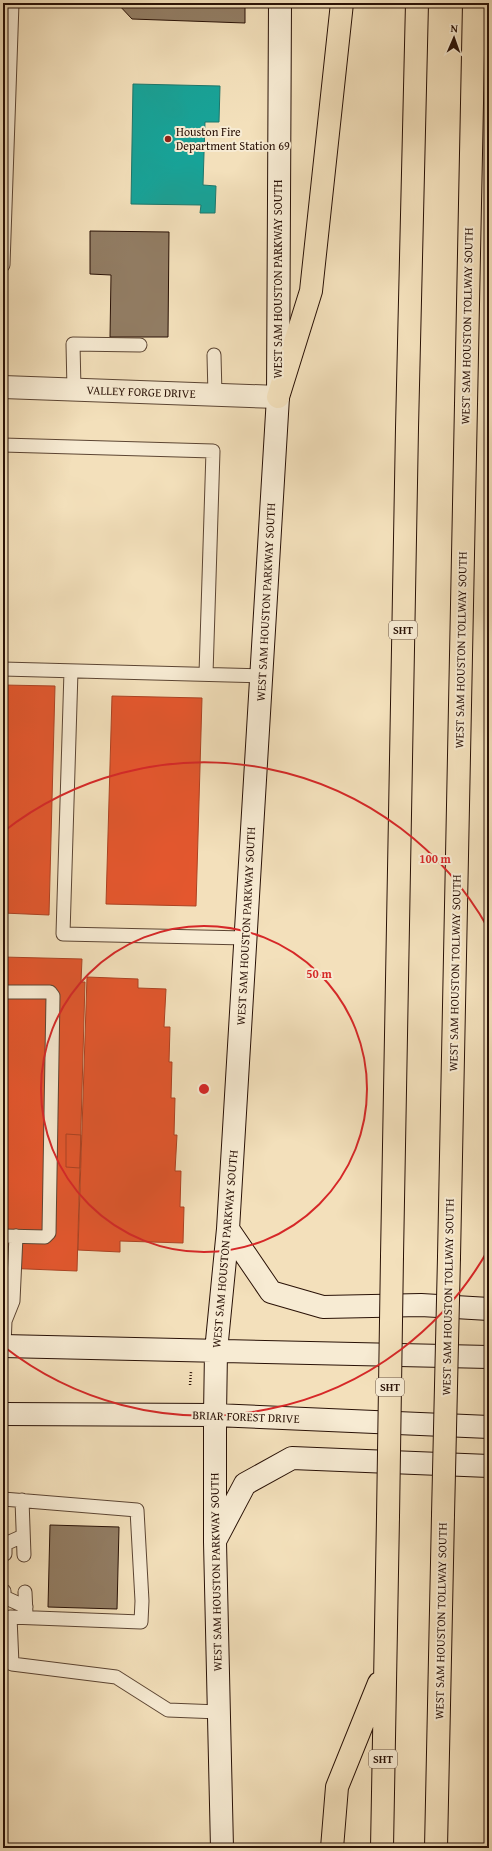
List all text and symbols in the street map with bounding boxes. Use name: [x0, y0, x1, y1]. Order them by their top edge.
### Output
north arrow: [434, 18, 474, 58]
text: N: [450, 20, 459, 36]
place label: Houston Fire Department Station 69: [176, 123, 290, 154]
marker: Houston Fire Department Station 69: [163, 134, 173, 144]
street label: WEST SAM HOUSTON PARKWAY SOUTH: [269, 180, 286, 378]
street label: WEST SAM HOUSTON TOLLWAY SOUTH: [456, 227, 477, 425]
street label: VALLEY FORGE DRIVE: [86, 381, 196, 402]
street label: WEST SAM HOUSTON PARKWAY SOUTH: [252, 502, 279, 702]
street label: WEST SAM HOUSTON TOLLWAY SOUTH: [450, 551, 471, 749]
road number: SHT: [389, 621, 417, 639]
street label: WEST SAM HOUSTON PARKWAY SOUTH: [232, 826, 259, 1026]
text: 100 m: [419, 850, 452, 867]
street label: WEST SAM HOUSTON TOLLWAY SOUTH: [444, 874, 465, 1072]
text: 50 m: [306, 965, 332, 982]
centre of rings: [197, 1082, 211, 1096]
street label: WEST SAM HOUSTON PARKWAY SOUTH: [207, 1149, 242, 1349]
street label: WEST SAM HOUSTON TOLLWAY SOUTH: [437, 1198, 458, 1396]
road number: SHT: [376, 1378, 404, 1396]
street label: BRIAR FOREST DRIVE: [192, 1406, 300, 1427]
street label: WEST SAM HOUSTON PARKWAY SOUTH: [205, 1472, 226, 1672]
street label: WEST SAM HOUSTON TOLLWAY SOUTH: [430, 1522, 451, 1720]
road number: SHT: [369, 1750, 397, 1768]

